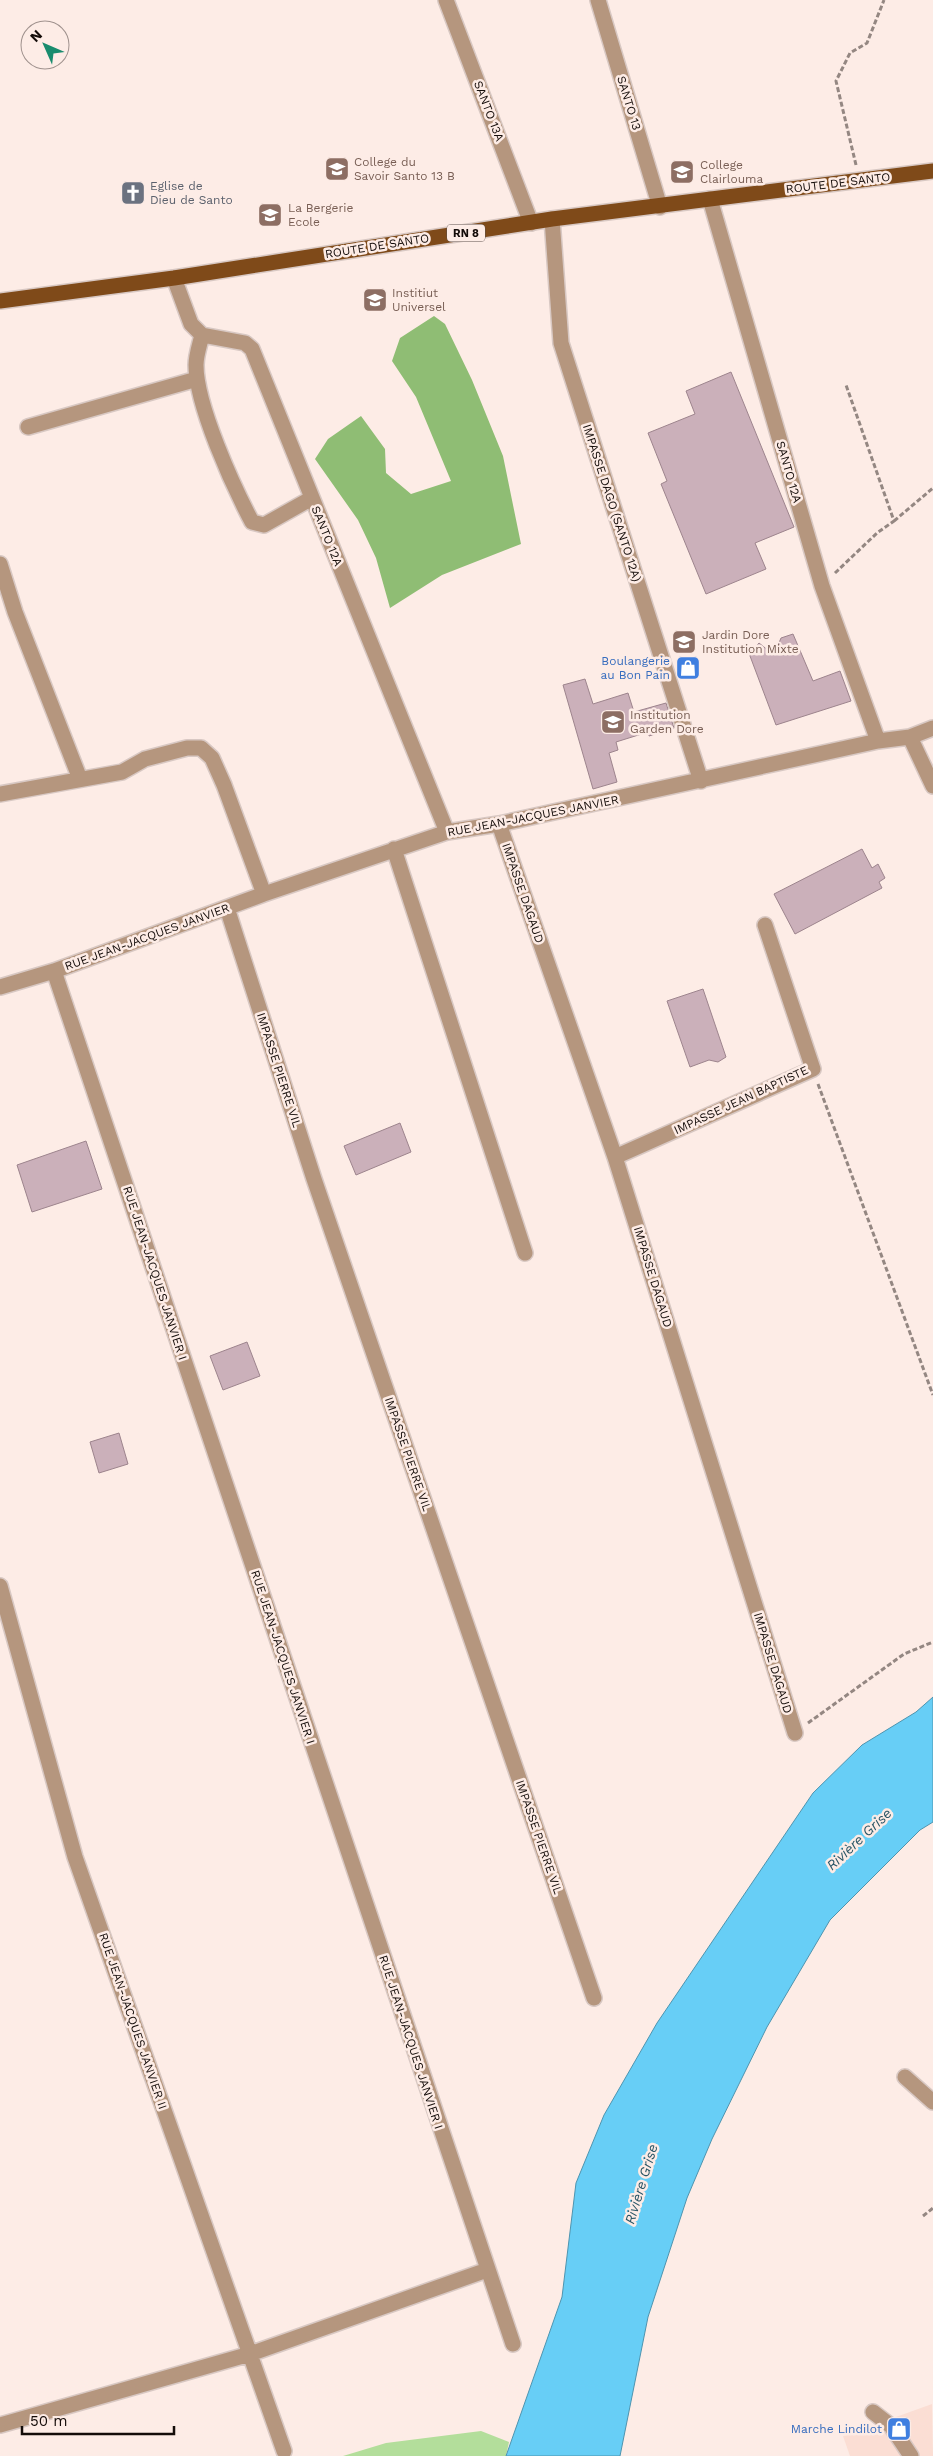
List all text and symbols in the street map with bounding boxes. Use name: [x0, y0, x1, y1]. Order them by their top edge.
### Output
north arrow: [20, 20, 70, 70]
text: N: [26, 26, 45, 45]
street label: SANTO 13: [614, 74, 644, 132]
street label: SANTO 13A: [471, 79, 507, 143]
place label: College du Savoir Santo 13 B: [354, 155, 455, 183]
school or university icon: College du Savoir Santo 13 B: [324, 156, 350, 182]
place label: College Clairlouma: [700, 158, 763, 186]
school or university icon: College Clairlouma: [669, 159, 695, 185]
street label: ROUTE DE SANTO: [785, 170, 891, 196]
place label: Eglise de Dieu de Santo: [150, 179, 233, 207]
church icon: Eglise de Dieu de Santo: [120, 180, 146, 206]
place label: La Bergerie Ecole: [288, 201, 354, 229]
school or university icon: La Bergerie Ecole: [257, 202, 283, 228]
road number: RN 8: [447, 224, 485, 242]
street label: ROUTE DE SANTO: [324, 231, 430, 261]
place label: Institiut Universel: [392, 286, 446, 314]
school or university icon: Institiut Universel: [362, 287, 388, 313]
street label: IMPASSE DAGO (SANTO 12A): [580, 422, 644, 584]
street label: SANTO 12A: [773, 439, 805, 505]
street label: SANTO 12A: [309, 504, 345, 568]
place label: Jardin Dore Institution Mixte: [702, 628, 799, 656]
school or university icon: Jardin Dore Institution Mixte: [671, 629, 697, 655]
place label: Boulangerie au Bon Pain: [600, 654, 670, 682]
shop icon: Boulangerie au Bon Pain: [675, 655, 701, 681]
place label: Institution Garden Dore: [630, 708, 704, 736]
school or university icon: Institution Garden Dore: [600, 709, 626, 735]
street label: RUE JEAN-JACQUES JANVIER: [446, 792, 620, 840]
street label: IMPASSE DAGAUD: [499, 841, 547, 945]
street label: RUE JEAN-JACQUES JANVIER: [63, 901, 231, 973]
street label: IMPASSE PIERRE VIL: [254, 1011, 304, 1129]
street label: IMPASSE JEAN BAPTISTE: [672, 1063, 811, 1137]
street label: RUE JEAN-JACQUES JANVIER I: [120, 1184, 190, 1362]
street label: IMPASSE DAGAUD: [631, 1225, 675, 1329]
street label: IMPASSE PIERRE VIL: [382, 1395, 434, 1513]
street label: RUE JEAN-JACQUES JANVIER I: [248, 1568, 318, 1746]
street label: IMPASSE DAGAUD: [751, 1611, 795, 1715]
street label: IMPASSE PIERRE VIL: [513, 1778, 565, 1896]
water label: Rivière Grise: [823, 1805, 895, 1873]
street label: RUE JEAN-JACQUES JANVIER II: [96, 1931, 170, 2111]
street label: RUE JEAN-JACQUES JANVIER I: [376, 1953, 446, 2131]
water label: Rivière Grise: [621, 2142, 661, 2226]
scale bar: [22, 2404, 175, 2436]
text: 50 m: [30, 2412, 67, 2430]
shop icon: Marche Lindilot: [886, 2416, 912, 2442]
place label: Marche Lindilot: [791, 2422, 882, 2436]

